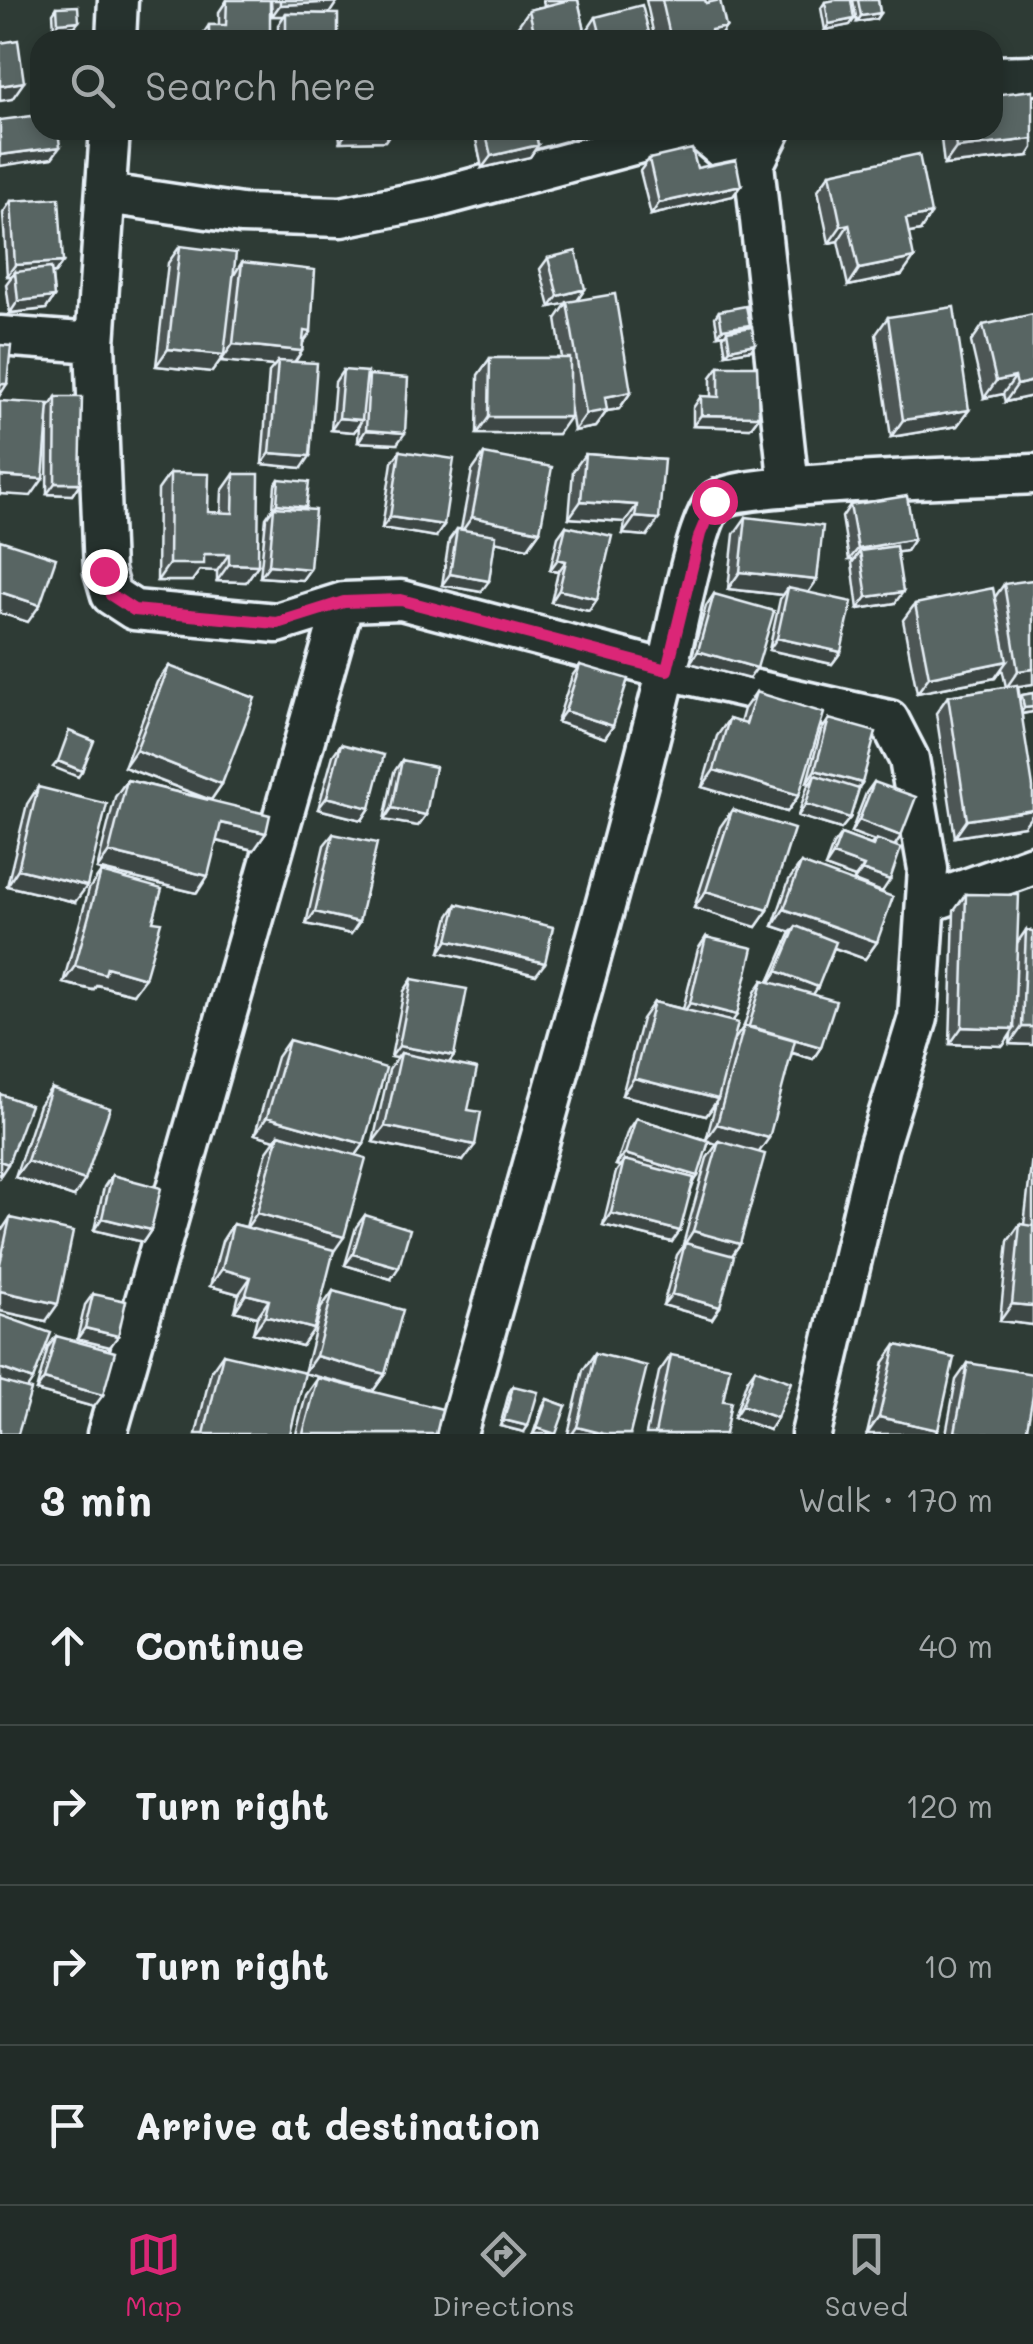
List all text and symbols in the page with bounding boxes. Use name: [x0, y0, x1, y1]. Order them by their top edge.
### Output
search box: [30, 30, 1003, 140]
icon: search: [65, 58, 120, 113]
text: Search here: [145, 60, 376, 110]
route start: [692, 479, 738, 525]
route end: [82, 549, 128, 595]
text: 3 min: [40, 1472, 152, 1527]
text: Walk · 170 m: [798, 1478, 993, 1520]
icon: ahead: [40, 1618, 95, 1673]
text: Continue: [135, 1620, 304, 1670]
text: 40 m: [919, 1624, 993, 1666]
icon: right: [40, 1778, 95, 1833]
text: Turn right: [135, 1780, 329, 1830]
text: 120 m: [905, 1784, 993, 1826]
icon: right: [40, 1938, 95, 1993]
text: Turn right: [135, 1940, 329, 1990]
text: 10 m: [923, 1944, 993, 1986]
icon: arrive: [40, 2098, 95, 2153]
text: Arrive at destination: [135, 2100, 540, 2150]
tab: Map: [125, 2227, 182, 2323]
tab: Directions: [432, 2227, 575, 2323]
tab: Saved: [825, 2227, 908, 2323]

